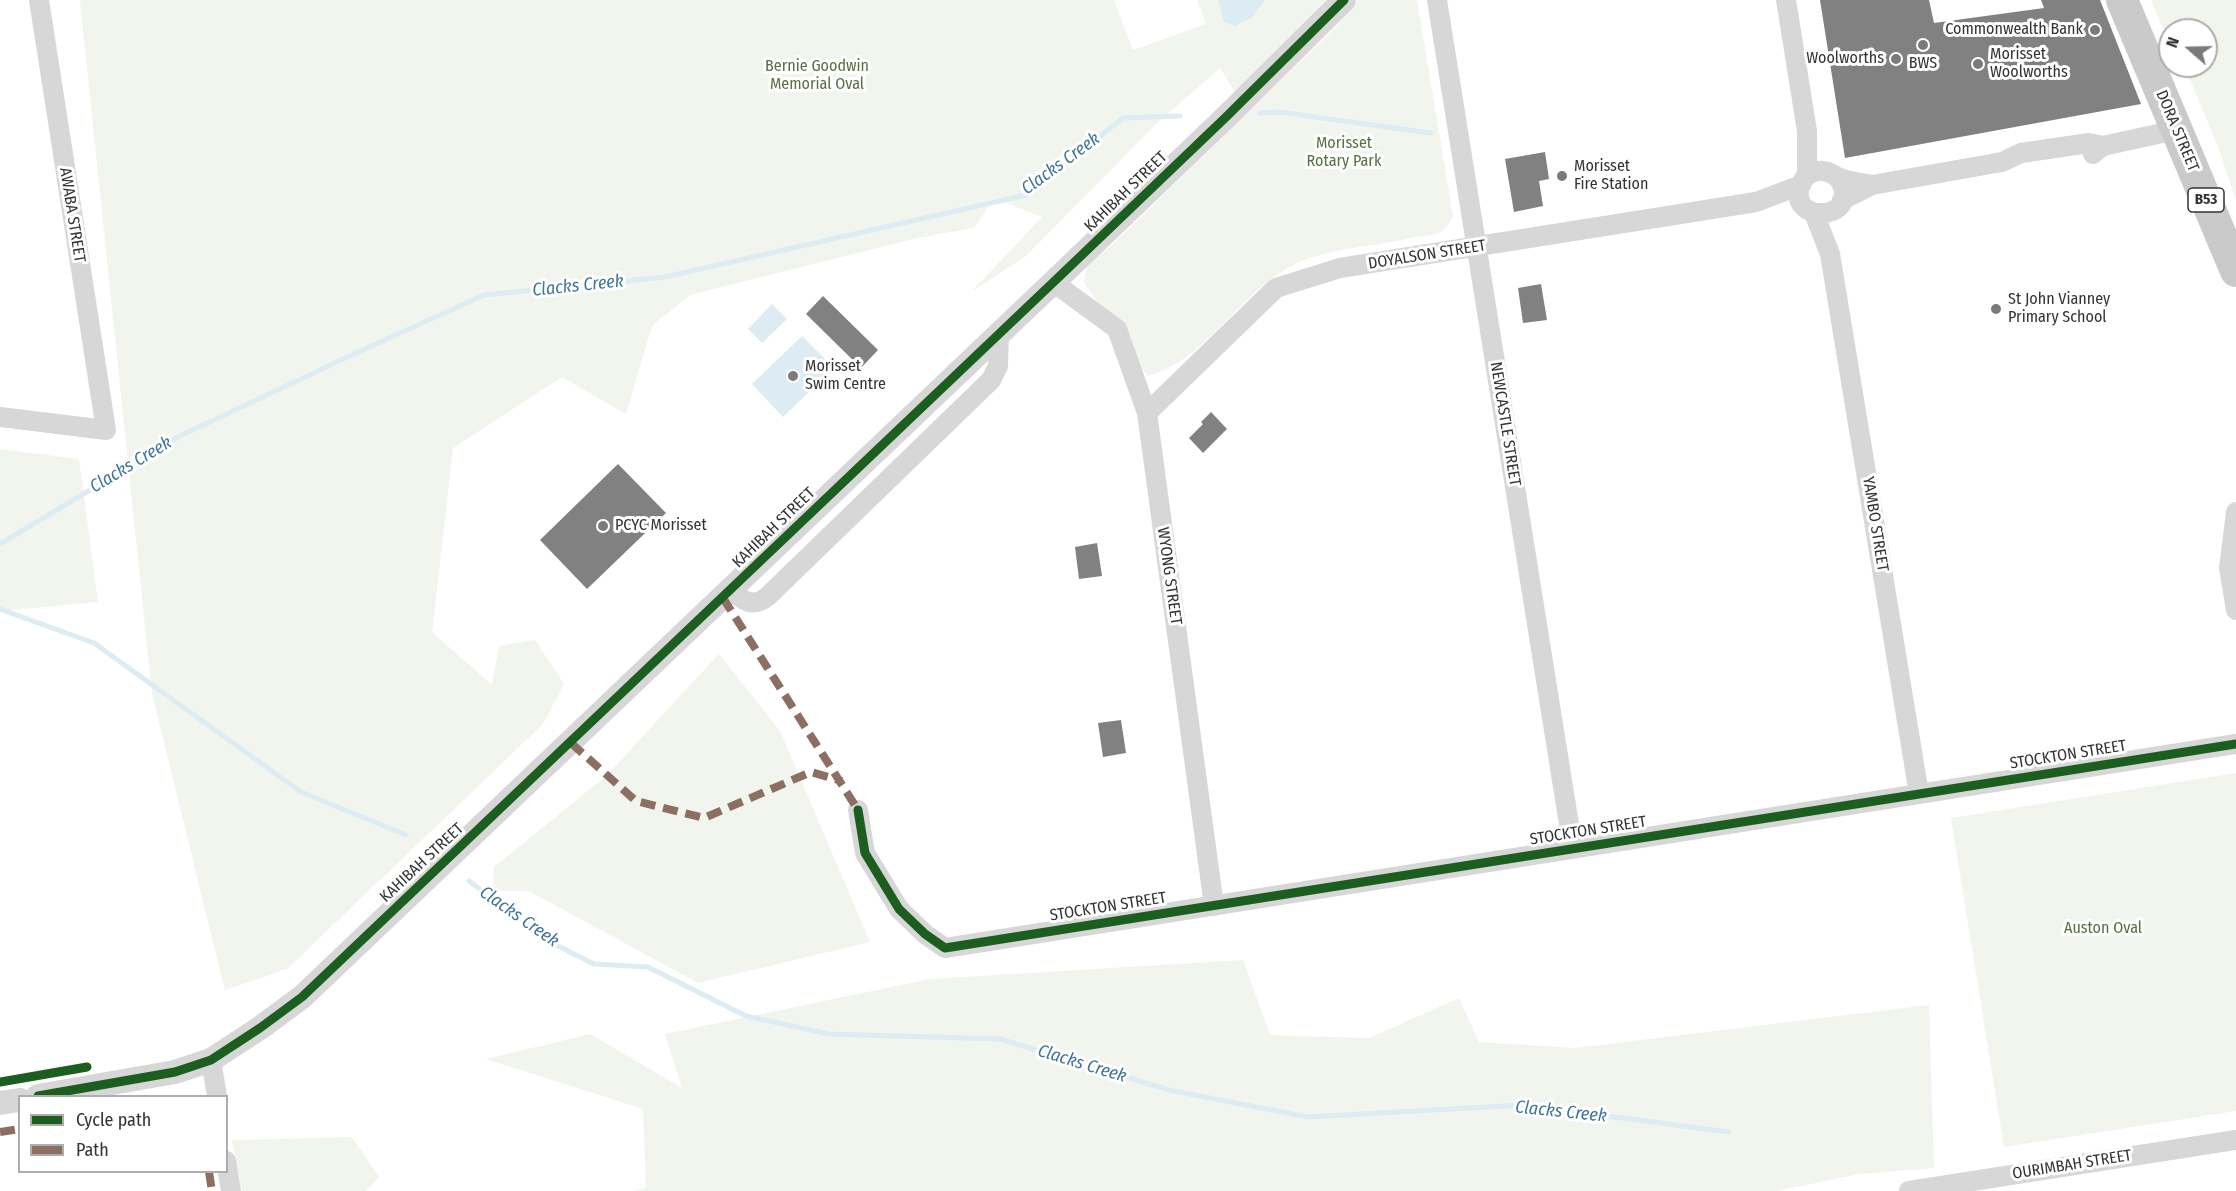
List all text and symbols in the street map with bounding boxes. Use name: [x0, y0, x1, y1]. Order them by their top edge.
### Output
north arrow: [2158, 18, 2218, 78]
place label: Commonwealth Bank: [1945, 20, 2083, 40]
marker: Commonwealth Bank: [2088, 23, 2102, 37]
text: N: [2162, 35, 2183, 50]
marker: BWS: [1916, 38, 1930, 52]
place label: Morisset Woolworths: [1990, 45, 2068, 83]
place label: Woolworths: [1806, 49, 1884, 69]
marker: Woolworths: [1889, 52, 1903, 66]
place label: BWS: [1909, 54, 1937, 74]
park label: Bernie Goodwin Memorial Oval: [765, 57, 869, 95]
marker: Morisset Woolworths: [1971, 57, 1985, 71]
street label: DORA STREET: [2151, 87, 2203, 175]
water label: Clacks Creek: [1018, 128, 1104, 200]
park label: Morisset Rotary Park: [1307, 134, 1381, 172]
street label: KAHIBAH STREET: [1081, 148, 1171, 236]
place label: Morisset Fire Station: [1574, 157, 1648, 195]
street label: AWABA STREET: [55, 166, 89, 264]
marker: Morisset Fire Station: [1555, 169, 1569, 183]
road number: B53: [2188, 188, 2224, 212]
street label: DOYALSON STREET: [1367, 236, 1487, 274]
water label: Clacks Creek: [531, 270, 625, 302]
place label: St John Vianney Primary School: [2008, 290, 2110, 328]
marker: St John Vianney Primary School: [1989, 302, 2003, 316]
place label: Morisset Swim Centre: [805, 357, 886, 395]
street label: NEWCASTLE STREET: [1486, 361, 1524, 487]
marker: Morisset Swim Centre: [786, 369, 800, 383]
water label: Clacks Creek: [86, 432, 176, 498]
street label: YAMBO STREET: [1858, 475, 1892, 573]
street label: KAHIBAH STREET: [729, 484, 819, 572]
place label: PCYC Morisset: [615, 516, 707, 536]
marker: PCYC Morisset: [596, 519, 610, 533]
street label: WYONG STREET: [1153, 526, 1185, 626]
street label: STOCKTON STREET: [2008, 736, 2128, 774]
street label: STOCKTON STREET: [1528, 812, 1648, 850]
street label: KAHIBAH STREET: [376, 819, 468, 907]
water label: Clacks Creek: [475, 882, 563, 952]
street label: STOCKTON STREET: [1048, 888, 1168, 926]
park label: Auston Oval: [2064, 919, 2142, 939]
water label: Clacks Creek: [1035, 1040, 1129, 1088]
legend: [18, 1095, 228, 1173]
water label: Clacks Creek: [1514, 1096, 1608, 1128]
text: Cycle path: [76, 1109, 151, 1131]
text: Path: [76, 1139, 109, 1161]
street label: OURIMBAH STREET: [2011, 1146, 2133, 1184]

